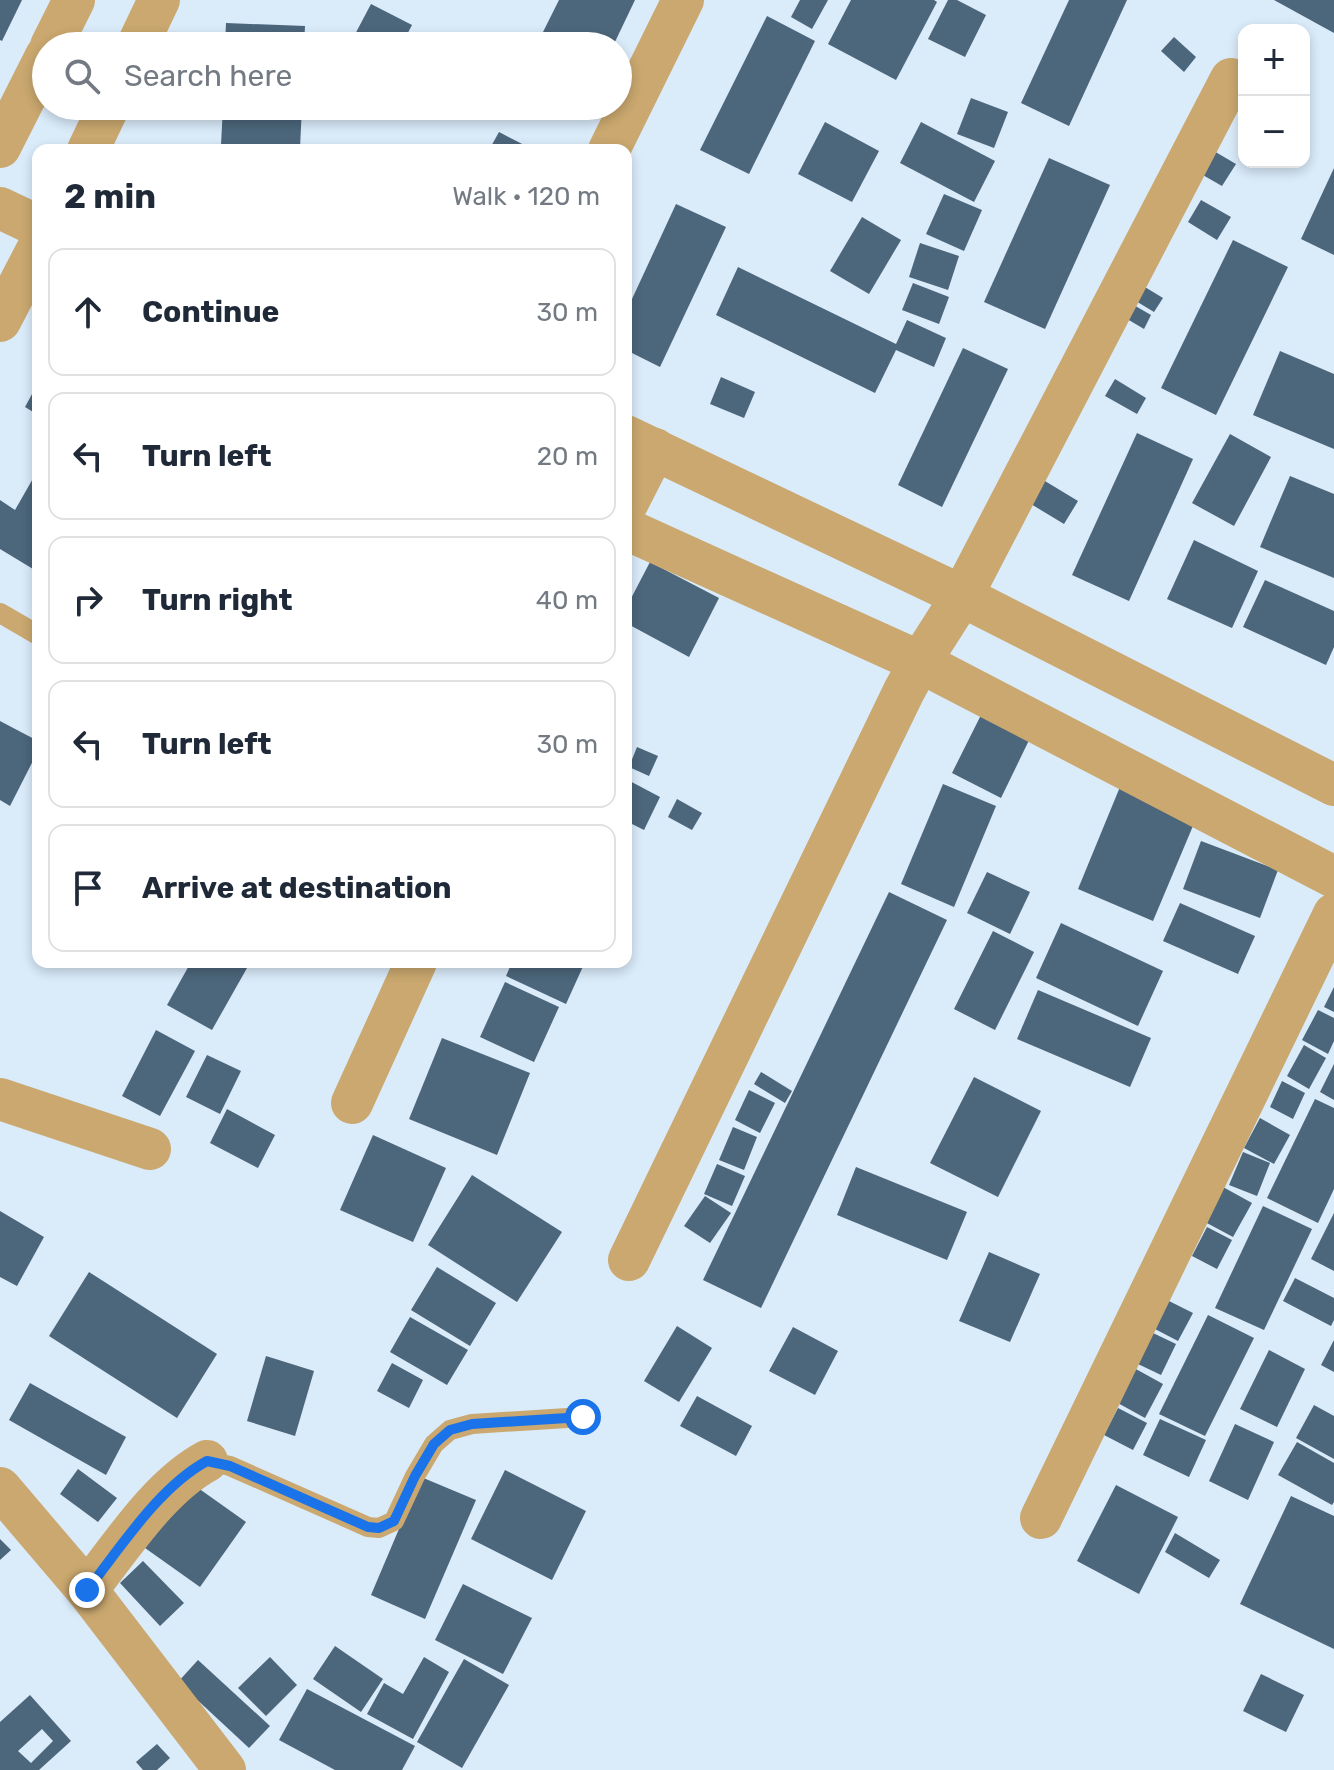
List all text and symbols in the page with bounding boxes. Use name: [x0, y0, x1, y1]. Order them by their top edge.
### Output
map controls: [1238, 24, 1310, 168]
button: +: [1238, 24, 1310, 96]
search box: [32, 32, 632, 120]
icon: search: [60, 54, 104, 98]
text: Search here: [124, 58, 292, 94]
button: −: [1238, 96, 1310, 168]
text: 2 min: [64, 176, 156, 217]
text: Walk · 120 m: [452, 181, 600, 212]
icon: ahead: [66, 290, 110, 334]
text: Continue: [142, 294, 279, 330]
text: 30 m: [536, 297, 598, 328]
icon: left: [66, 434, 110, 478]
text: Turn left: [142, 438, 272, 474]
text: 20 m: [537, 441, 598, 472]
icon: right: [66, 578, 110, 622]
text: Turn right: [142, 582, 293, 618]
text: 40 m: [536, 585, 598, 616]
icon: left: [66, 722, 110, 766]
text: Turn left: [142, 726, 272, 762]
text: 30 m: [536, 729, 598, 760]
icon: arrive: [66, 866, 110, 910]
text: Arrive at destination: [142, 870, 452, 906]
route start: [565, 1399, 601, 1435]
route end: [69, 1572, 105, 1608]

